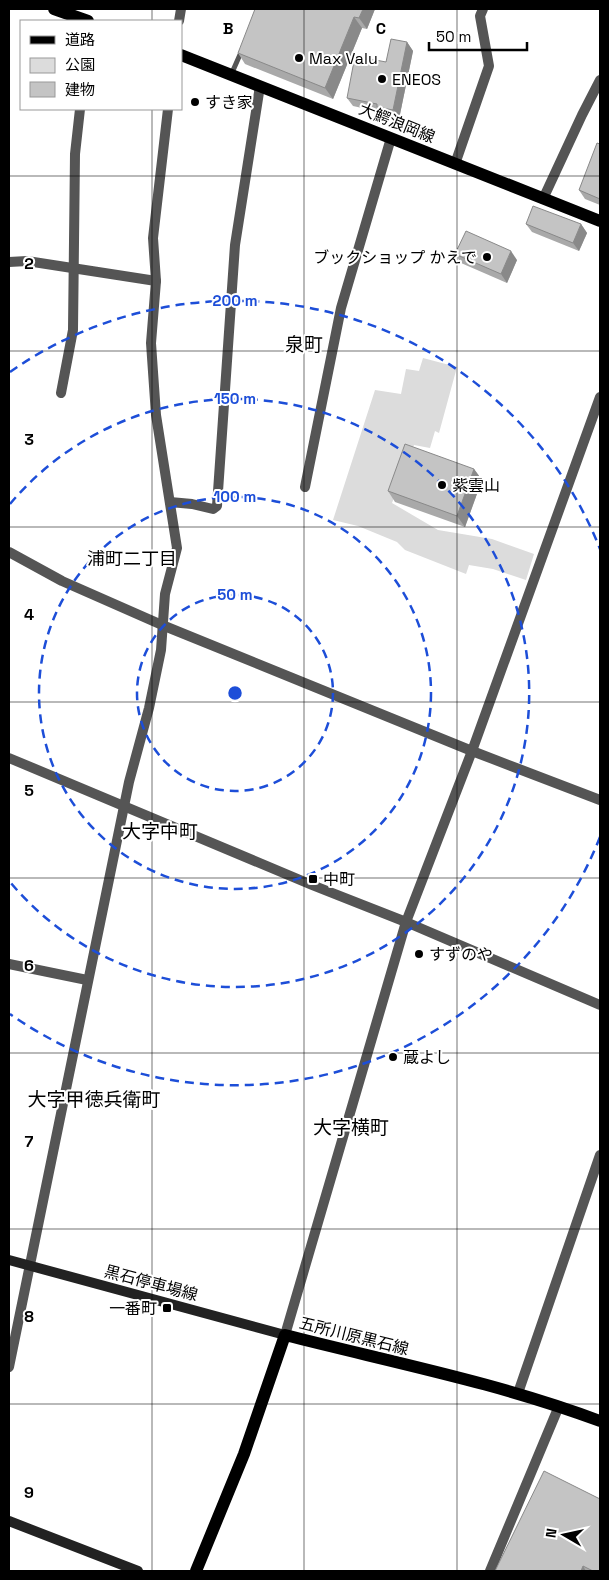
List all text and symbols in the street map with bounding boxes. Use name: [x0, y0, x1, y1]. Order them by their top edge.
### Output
text: B: [223, 18, 233, 39]
text: C: [376, 18, 386, 39]
legend: [20, 20, 182, 110]
scale bar: [429, 20, 526, 52]
text: 50 m: [436, 27, 471, 46]
text: 道路: [65, 30, 95, 49]
place label: Max Valu: [309, 48, 378, 69]
marker: Max Valu: [293, 52, 305, 64]
text: 公園: [65, 55, 95, 74]
place label: ENEOS: [392, 69, 441, 90]
marker: ENEOS: [376, 73, 388, 85]
text: 建物: [65, 80, 95, 99]
place label: すき家: [205, 92, 253, 113]
marker: すき家: [189, 96, 201, 108]
street label: 大鰐浪岡線: [356, 98, 438, 148]
place label: ブックショップ かえで: [313, 247, 477, 268]
marker: ブックショップ かえで: [481, 251, 493, 263]
text: 2: [24, 253, 34, 274]
text: 200 m: [213, 291, 257, 310]
district label: 泉町: [285, 332, 323, 357]
text: 150 m: [214, 389, 256, 408]
text: 3: [24, 429, 34, 450]
place label: 紫雲山: [452, 475, 500, 496]
marker: 紫雲山: [436, 479, 448, 491]
text: 100 m: [214, 487, 256, 506]
district label: 浦町二丁目: [87, 547, 177, 570]
text: 50 m: [217, 585, 253, 604]
text: 4: [24, 604, 34, 625]
centre of rings: [226, 684, 244, 702]
text: 5: [24, 780, 34, 801]
district label: 大字中町: [122, 819, 198, 844]
place label: 中町: [323, 869, 355, 890]
marker: 中町: [307, 873, 319, 885]
place label: すずのや: [429, 944, 493, 965]
marker: すずのや: [413, 948, 425, 960]
text: 6: [24, 955, 34, 976]
place label: 蔵よし: [403, 1047, 451, 1068]
marker: 蔵よし: [387, 1051, 399, 1063]
district label: 大字甲徳兵衛町: [27, 1087, 161, 1112]
district label: 大字横町: [313, 1115, 389, 1140]
text: 7: [25, 1131, 34, 1152]
street label: 黒石停車場線: [102, 1260, 200, 1306]
place label: 一番町: [109, 1298, 157, 1319]
marker: 一番町: [161, 1302, 173, 1314]
text: 8: [24, 1306, 34, 1327]
street label: 五所川原黒石線: [297, 1312, 411, 1360]
text: 9: [24, 1482, 34, 1503]
north arrow: [539, 1510, 589, 1560]
text: N: [542, 1527, 561, 1539]

